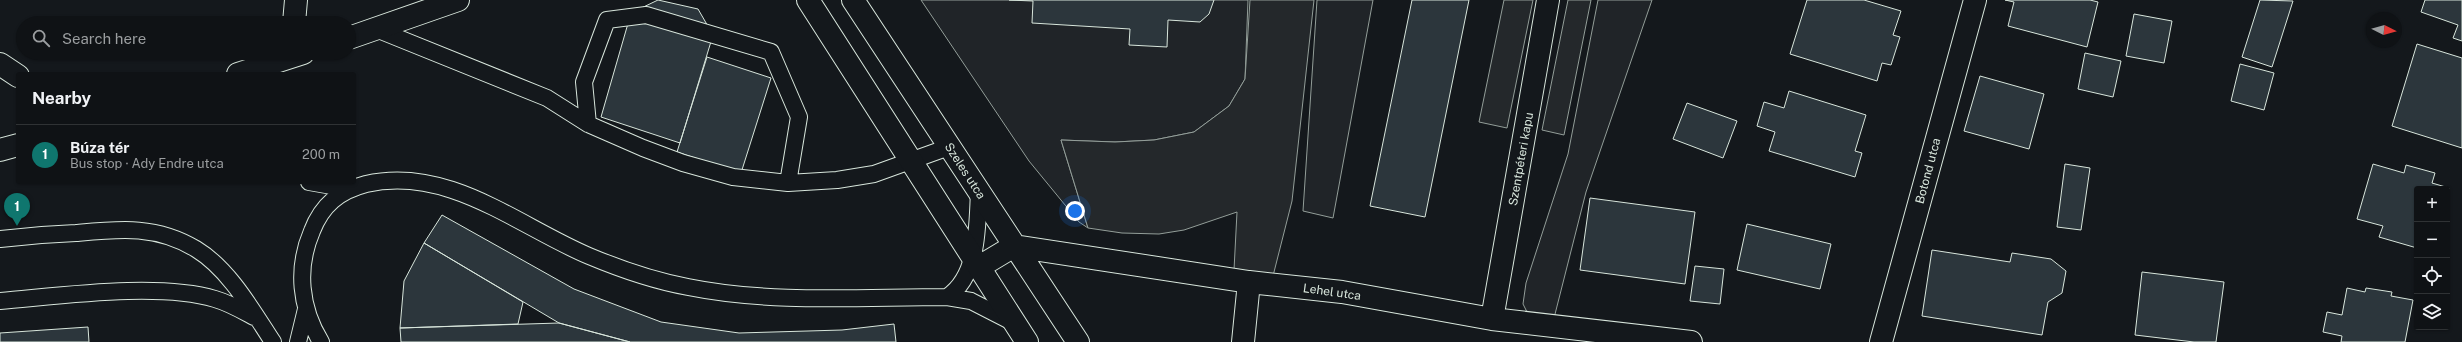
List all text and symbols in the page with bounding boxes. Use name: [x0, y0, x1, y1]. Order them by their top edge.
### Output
north arrow: [2366, 12, 2402, 48]
search box: [16, 16, 356, 60]
icon: search: [30, 27, 52, 49]
text: Search here: [62, 30, 146, 47]
text: Nearby: [32, 88, 91, 108]
street label: Szentpéteri kapu: [1506, 111, 1536, 207]
street label: Botond utca: [1913, 137, 1943, 205]
text: Búza tér: [70, 139, 130, 156]
street label: Szeles utca: [942, 140, 988, 202]
text: 1: [42, 147, 48, 162]
text: 200 m: [302, 147, 340, 162]
text: Bus stop · Ady Endre utca: [70, 156, 224, 171]
map controls: [2414, 186, 2450, 330]
button: +: [2414, 186, 2450, 222]
pin: 1: [4, 193, 30, 226]
your location: [1065, 201, 1085, 221]
button: −: [2414, 222, 2450, 258]
button: locate: [2414, 258, 2450, 294]
street label: Lehel utca: [1302, 281, 1362, 303]
button: layers: [2414, 294, 2450, 330]

